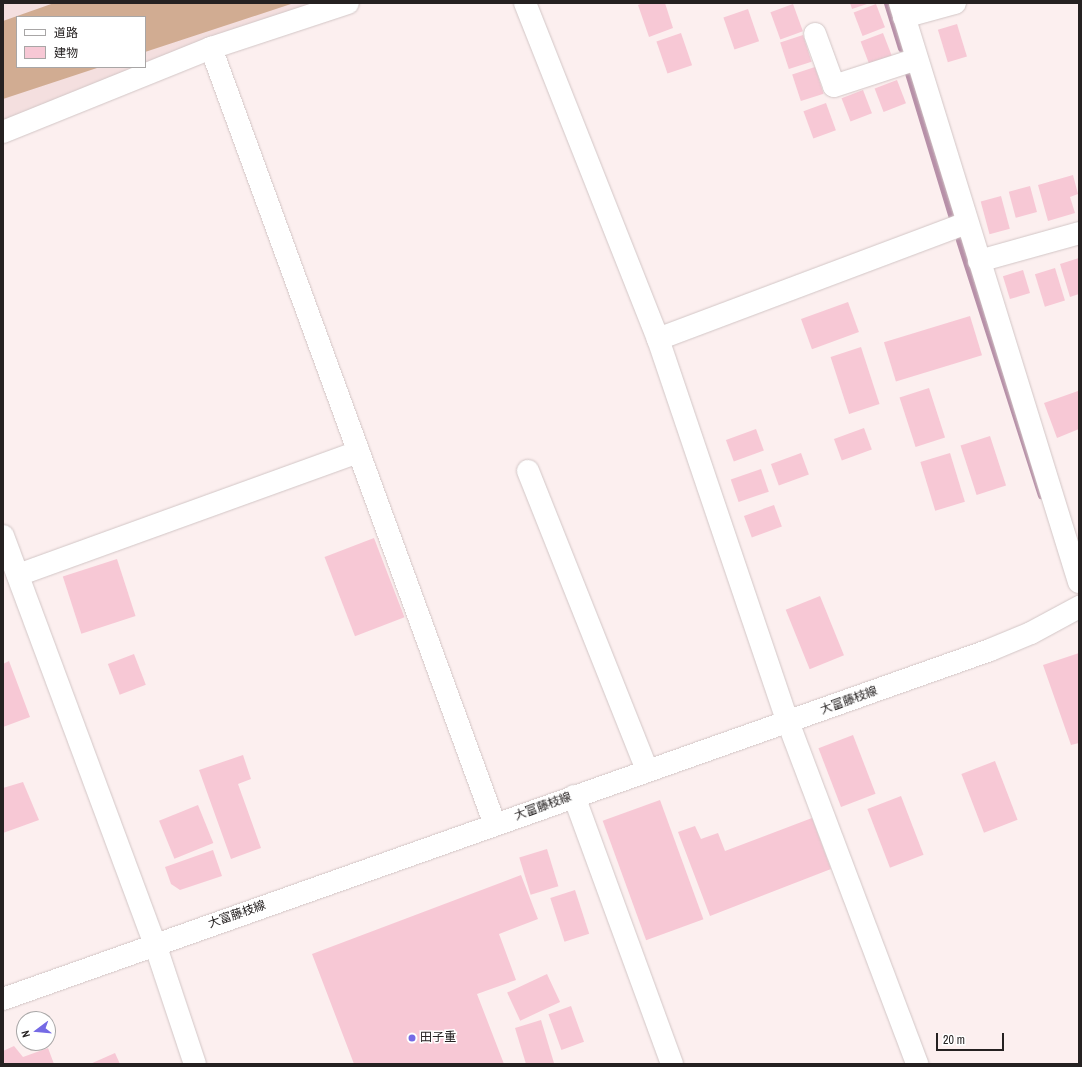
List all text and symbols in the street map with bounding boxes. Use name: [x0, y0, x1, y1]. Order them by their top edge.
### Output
legend: [16, 16, 146, 68]
text: 道路: [54, 25, 78, 41]
text: 建物: [54, 45, 78, 61]
street label: 大富藤枝線: [818, 684, 880, 718]
street label: 大富藤枝線: [512, 790, 574, 824]
street label: 大富藤枝線: [206, 898, 268, 932]
north arrow: [16, 1011, 56, 1051]
scale bar: [938, 1025, 1006, 1051]
text: N: [18, 1029, 33, 1039]
place label: 田子重: [420, 1031, 456, 1045]
text: 20 m: [943, 1032, 965, 1048]
marker: 田子重: [407, 1033, 417, 1043]

